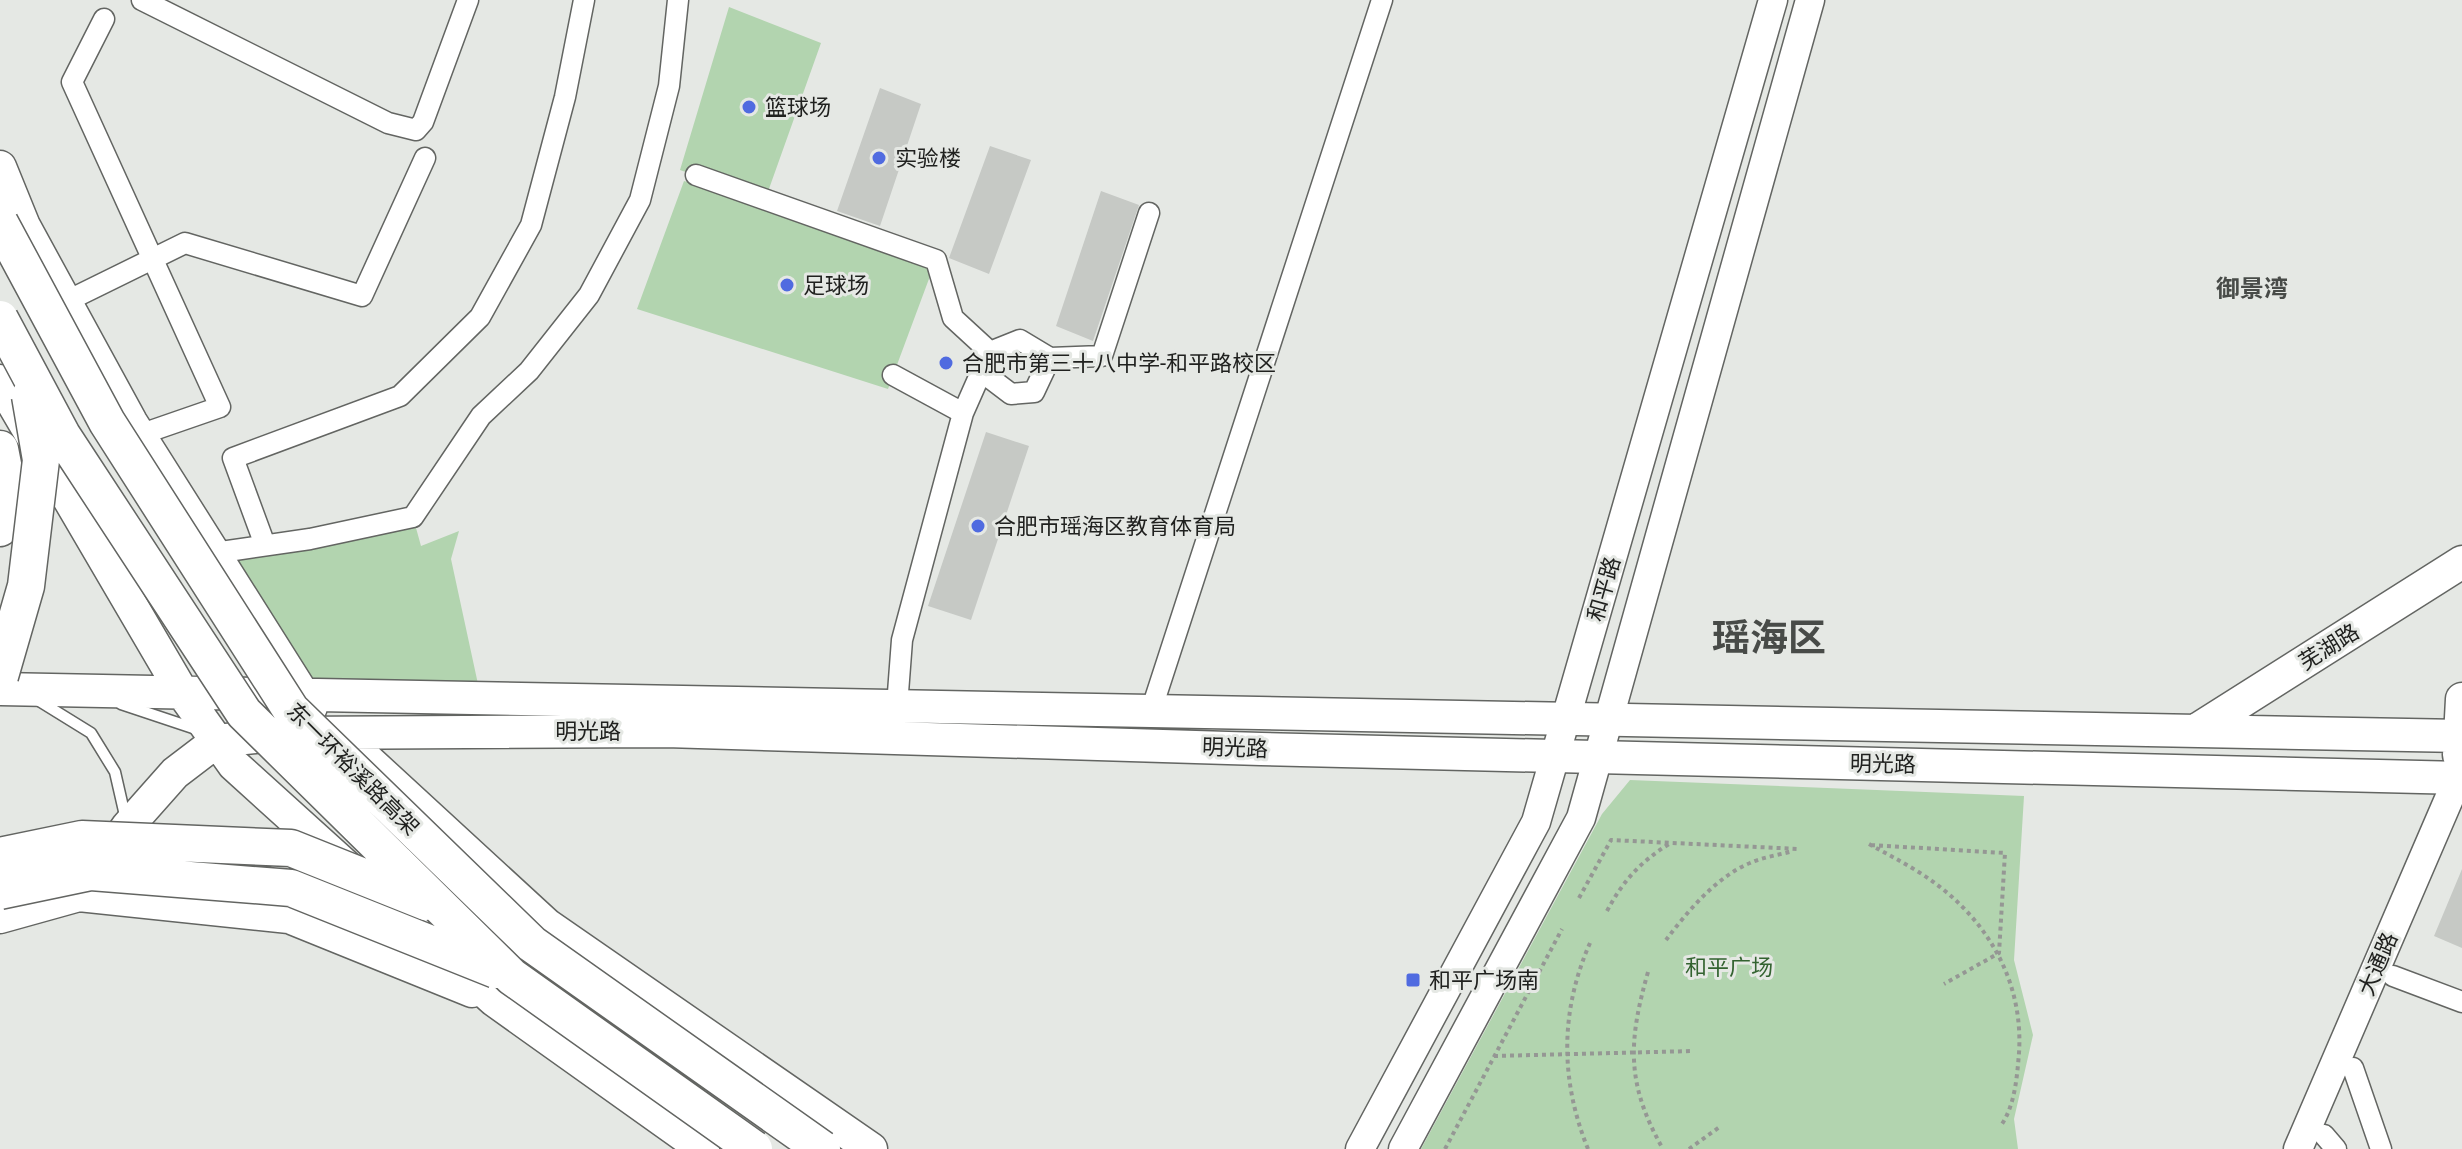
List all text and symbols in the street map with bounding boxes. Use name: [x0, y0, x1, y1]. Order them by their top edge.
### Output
place label: 篮球场: [765, 95, 831, 120]
marker: 篮球场: [740, 98, 758, 116]
place label: 实验楼: [895, 146, 961, 171]
marker: 实验楼: [870, 149, 888, 167]
place label: 足球场: [803, 273, 869, 298]
district label: 御景湾: [2216, 275, 2288, 303]
marker: 足球场: [778, 276, 796, 294]
place label: 合肥市第三十八中学-和平路校区: [962, 351, 1276, 376]
marker: 合肥市第三十八中学-和平路校区: [937, 354, 955, 372]
place label: 合肥市瑶海区教育体育局: [994, 514, 1236, 539]
marker: 合肥市瑶海区教育体育局: [969, 517, 987, 535]
street label: 和平路: [1583, 554, 1625, 624]
district label: 瑶海区: [1712, 616, 1826, 660]
street label: 芜湖路: [2294, 619, 2364, 675]
street label: 东一环裕溪路高架: [282, 698, 424, 840]
street label: 明光路: [555, 719, 621, 744]
street label: 明光路: [1202, 734, 1268, 762]
street label: 明光路: [1850, 751, 1916, 777]
street label: 大通路: [2354, 929, 2402, 999]
park label: 和平广场: [1685, 955, 1773, 980]
place label: 和平广场南: [1429, 968, 1539, 993]
marker: 和平广场南: [1404, 971, 1422, 989]

